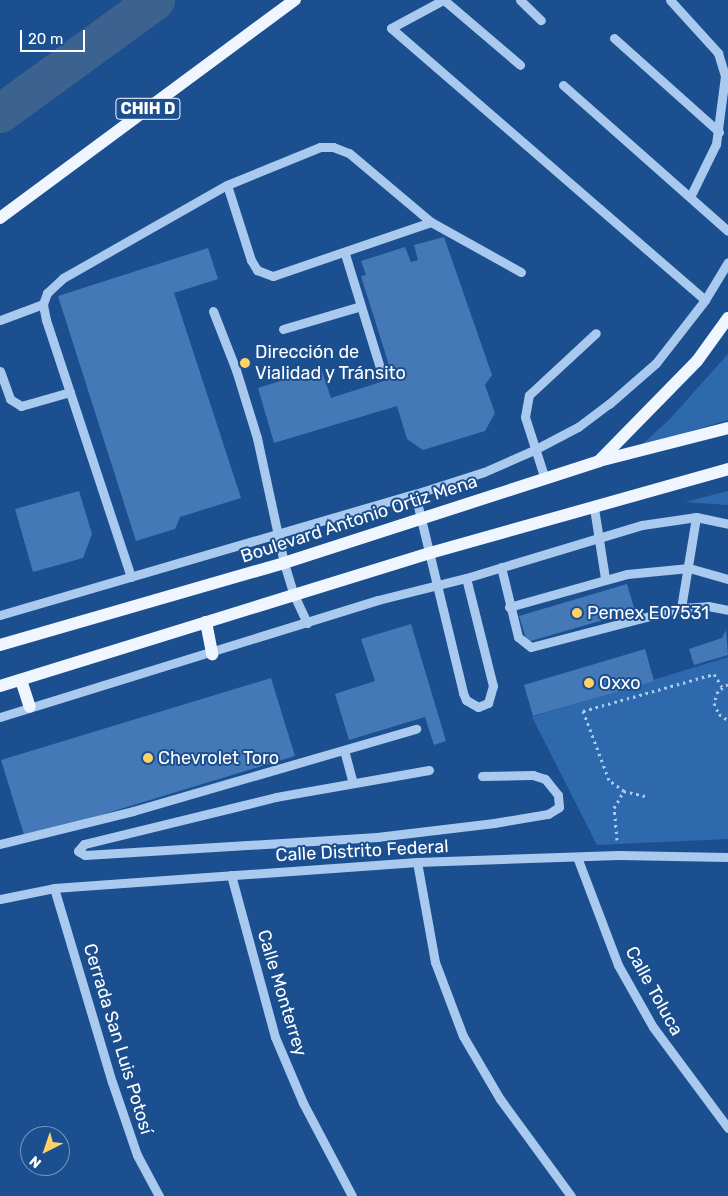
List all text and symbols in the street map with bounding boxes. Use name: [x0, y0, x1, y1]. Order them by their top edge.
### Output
scale bar: [22, 20, 88, 52]
text: 20 m: [28, 30, 63, 48]
road number: CHIH D: [114, 96, 182, 122]
place label: Dirección de Vialidad y Tránsito: [255, 342, 407, 384]
marker: Dirección de Vialidad y Tránsito: [239, 357, 251, 369]
street label: Boulevard Antonio Ortiz Mena: [238, 470, 480, 568]
place label: Pemex E07531: [587, 602, 709, 624]
marker: Pemex E07531: [571, 607, 583, 619]
place label: Oxxo: [599, 672, 641, 694]
marker: Oxxo: [583, 677, 595, 689]
place label: Chevrolet Toro: [158, 747, 280, 769]
marker: Chevrolet Toro: [142, 752, 154, 764]
street label: Calle Distrito Federal: [275, 836, 449, 866]
street label: Calle Monterrey: [253, 927, 311, 1059]
street label: Cerrada San Luis Potosí: [79, 941, 157, 1137]
street label: Calle Toluca: [620, 942, 688, 1040]
north arrow: [20, 1126, 70, 1176]
text: N: [26, 1152, 45, 1172]

